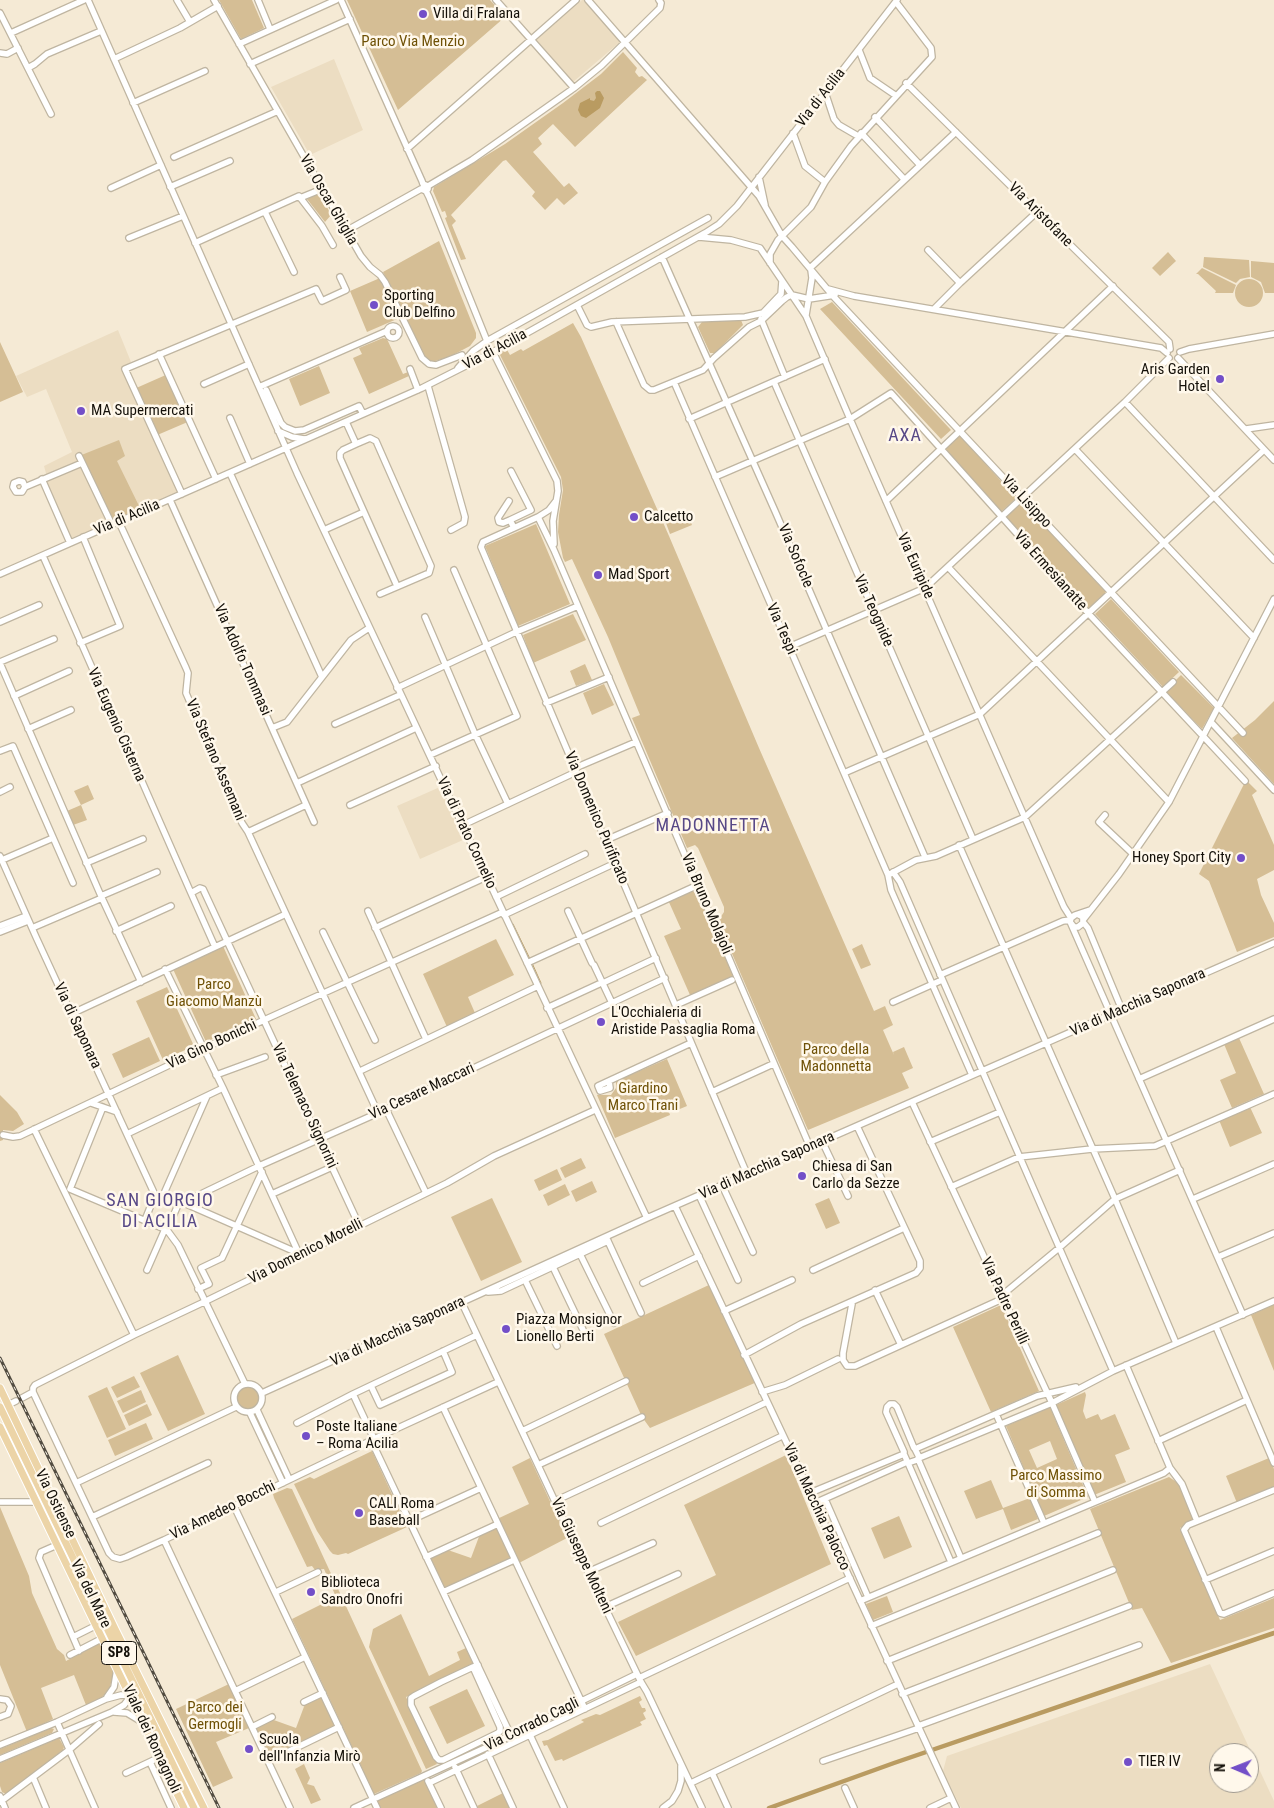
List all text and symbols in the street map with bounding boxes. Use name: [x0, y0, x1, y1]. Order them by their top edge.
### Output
place label: Villa di Fralana: [433, 5, 520, 23]
marker: Villa di Fralana: [417, 8, 429, 20]
park label: Parco Via Menzio: [361, 33, 465, 51]
street label: Via di Acilia: [792, 65, 850, 131]
street label: Via Oscar Ghiglia: [295, 152, 361, 248]
street label: Via Aristofane: [1004, 179, 1076, 251]
place label: Sporting Club Delfino: [384, 287, 455, 322]
marker: Sporting Club Delfino: [368, 299, 380, 311]
street label: Via di Acilia: [460, 326, 530, 374]
place label: Aris Garden Hotel: [1141, 361, 1210, 396]
marker: Aris Garden Hotel: [1214, 373, 1226, 385]
place label: MA Supermercati: [91, 402, 193, 420]
marker: MA Supermercati: [75, 405, 87, 417]
district label: AXA: [888, 425, 922, 447]
street label: Via Lisippo: [997, 472, 1055, 532]
street label: Via di Acilia: [91, 496, 163, 540]
place label: Calcetto: [644, 508, 693, 526]
marker: Calcetto: [628, 511, 640, 523]
street label: Via Sofocle: [774, 521, 816, 591]
street label: Via Ermesianatte: [1010, 528, 1090, 614]
street label: Via Euripide: [892, 530, 938, 602]
place label: Mad Sport: [608, 566, 669, 584]
marker: Mad Sport: [592, 569, 604, 581]
street label: Via Teognide: [849, 572, 897, 650]
street label: Via Tespi: [762, 601, 800, 657]
street label: Via Adolfo Tommasi: [209, 602, 275, 718]
street label: Via Eugenio Cisterna: [83, 665, 149, 785]
street label: Via Stefano Assemani: [181, 696, 249, 824]
street label: Via Domenico Purificato: [560, 749, 632, 887]
street label: Via di Prato Cornelio: [432, 774, 500, 892]
district label: MADONNETTA: [654, 815, 772, 837]
place label: Honey Sport City: [1132, 849, 1231, 867]
street label: Via Bruno Molajoli: [677, 851, 735, 957]
marker: Honey Sport City: [1235, 852, 1247, 864]
street label: Via di Macchia Saponara: [1068, 965, 1208, 1041]
park label: Parco Giacomo Manzù: [166, 976, 262, 1011]
street label: Via di Saponara: [49, 980, 105, 1072]
place label: L'Occhialeria di Aristide Passaglia Roma: [611, 1004, 755, 1039]
street label: Via Gino Bonichi: [164, 1016, 260, 1074]
marker: L'Occhialeria di Aristide Passaglia Roma: [595, 1016, 607, 1028]
street label: Via Telemaco Signorini: [267, 1041, 341, 1171]
park label: Parco della Madonnetta: [800, 1041, 872, 1076]
street label: Via Cesare Maccari: [366, 1060, 478, 1124]
park label: Giardino Marco Trani: [608, 1080, 678, 1115]
street label: Via di Macchia Saponara: [697, 1128, 837, 1204]
place label: Chiesa di San Carlo da Sezze: [812, 1158, 900, 1193]
marker: Chiesa di San Carlo da Sezze: [796, 1170, 808, 1182]
district label: SAN GIORGIO DI ACILIA: [105, 1190, 215, 1232]
street label: Via Domenico Morelli: [246, 1215, 366, 1289]
street label: Via Padre Perilli: [976, 1255, 1032, 1347]
street label: Via di Macchia Saponara: [328, 1293, 468, 1371]
place label: Piazza Monsignor Lionello Berti: [516, 1311, 622, 1346]
marker: Piazza Monsignor Lionello Berti: [500, 1323, 512, 1335]
place label: Poste Italiane – Roma Acilia: [316, 1418, 399, 1453]
marker: Poste Italiane – Roma Acilia: [300, 1430, 312, 1442]
street label: Via di Macchia Palocco: [779, 1441, 853, 1573]
street label: Via Ostiense: [31, 1467, 79, 1541]
park label: Parco Massimo di Somma: [1010, 1467, 1102, 1502]
street label: Via Amedeo Bocchi: [167, 1478, 279, 1544]
place label: CALI Roma Baseball: [369, 1495, 434, 1530]
street label: Via Giuseppe Molteni: [546, 1495, 616, 1617]
marker: CALI Roma Baseball: [353, 1507, 365, 1519]
street label: Via del Mare: [66, 1557, 114, 1631]
place label: Biblioteca Sandro Onofri: [321, 1574, 403, 1609]
marker: Biblioteca Sandro Onofri: [305, 1586, 317, 1598]
road number: SP8: [102, 1642, 136, 1665]
street label: Viale dei Romagnoli: [118, 1682, 184, 1796]
street label: Via Corrado Cagli: [482, 1694, 582, 1756]
park label: Parco dei Germogli: [187, 1699, 243, 1734]
place label: Scuola dell'Infanzia Mirò: [259, 1731, 361, 1766]
marker: Scuola dell'Infanzia Mirò: [243, 1743, 255, 1755]
north arrow: [1209, 1743, 1259, 1793]
place label: TIER IV: [1138, 1753, 1181, 1771]
marker: TIER IV: [1122, 1756, 1134, 1768]
text: N: [1212, 1763, 1228, 1772]

